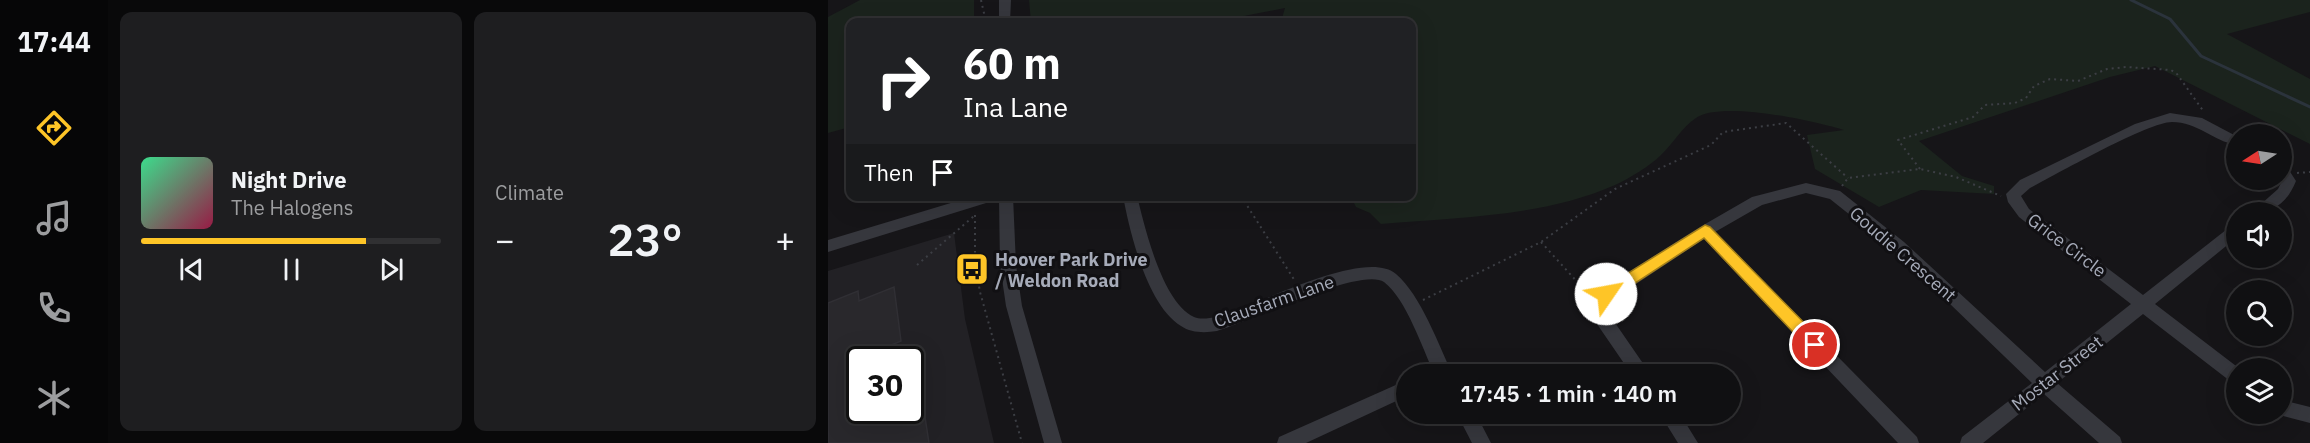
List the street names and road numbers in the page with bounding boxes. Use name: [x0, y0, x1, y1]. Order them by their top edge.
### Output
street label: Goudie Crescent: [1845, 201, 1961, 307]
street label: Grice Circle: [2023, 208, 2111, 282]
street label: Clausfarm Lane: [1211, 270, 1337, 332]
street label: Mostar Street: [2007, 330, 2107, 416]

